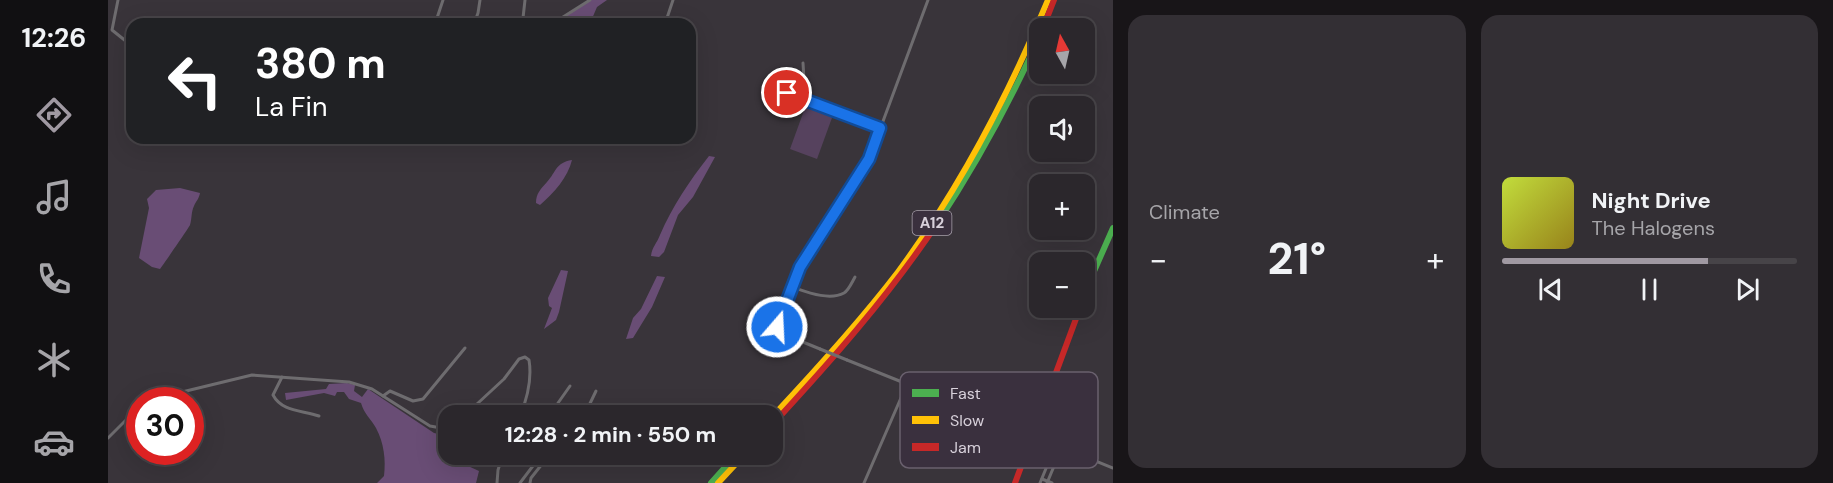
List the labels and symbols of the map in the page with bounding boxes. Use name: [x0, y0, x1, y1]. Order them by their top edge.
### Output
north arrow: [1029, 18, 1095, 84]
pin: [761, 67, 812, 118]
road number: A12: [912, 211, 952, 235]
position arrow: [745, 295, 809, 359]
legend: [900, 372, 1098, 468]
text: Fast: [950, 383, 981, 404]
speed limit sign: 30: [126, 387, 204, 465]
text: Slow: [950, 410, 984, 431]
text: Jam: [950, 437, 981, 458]

